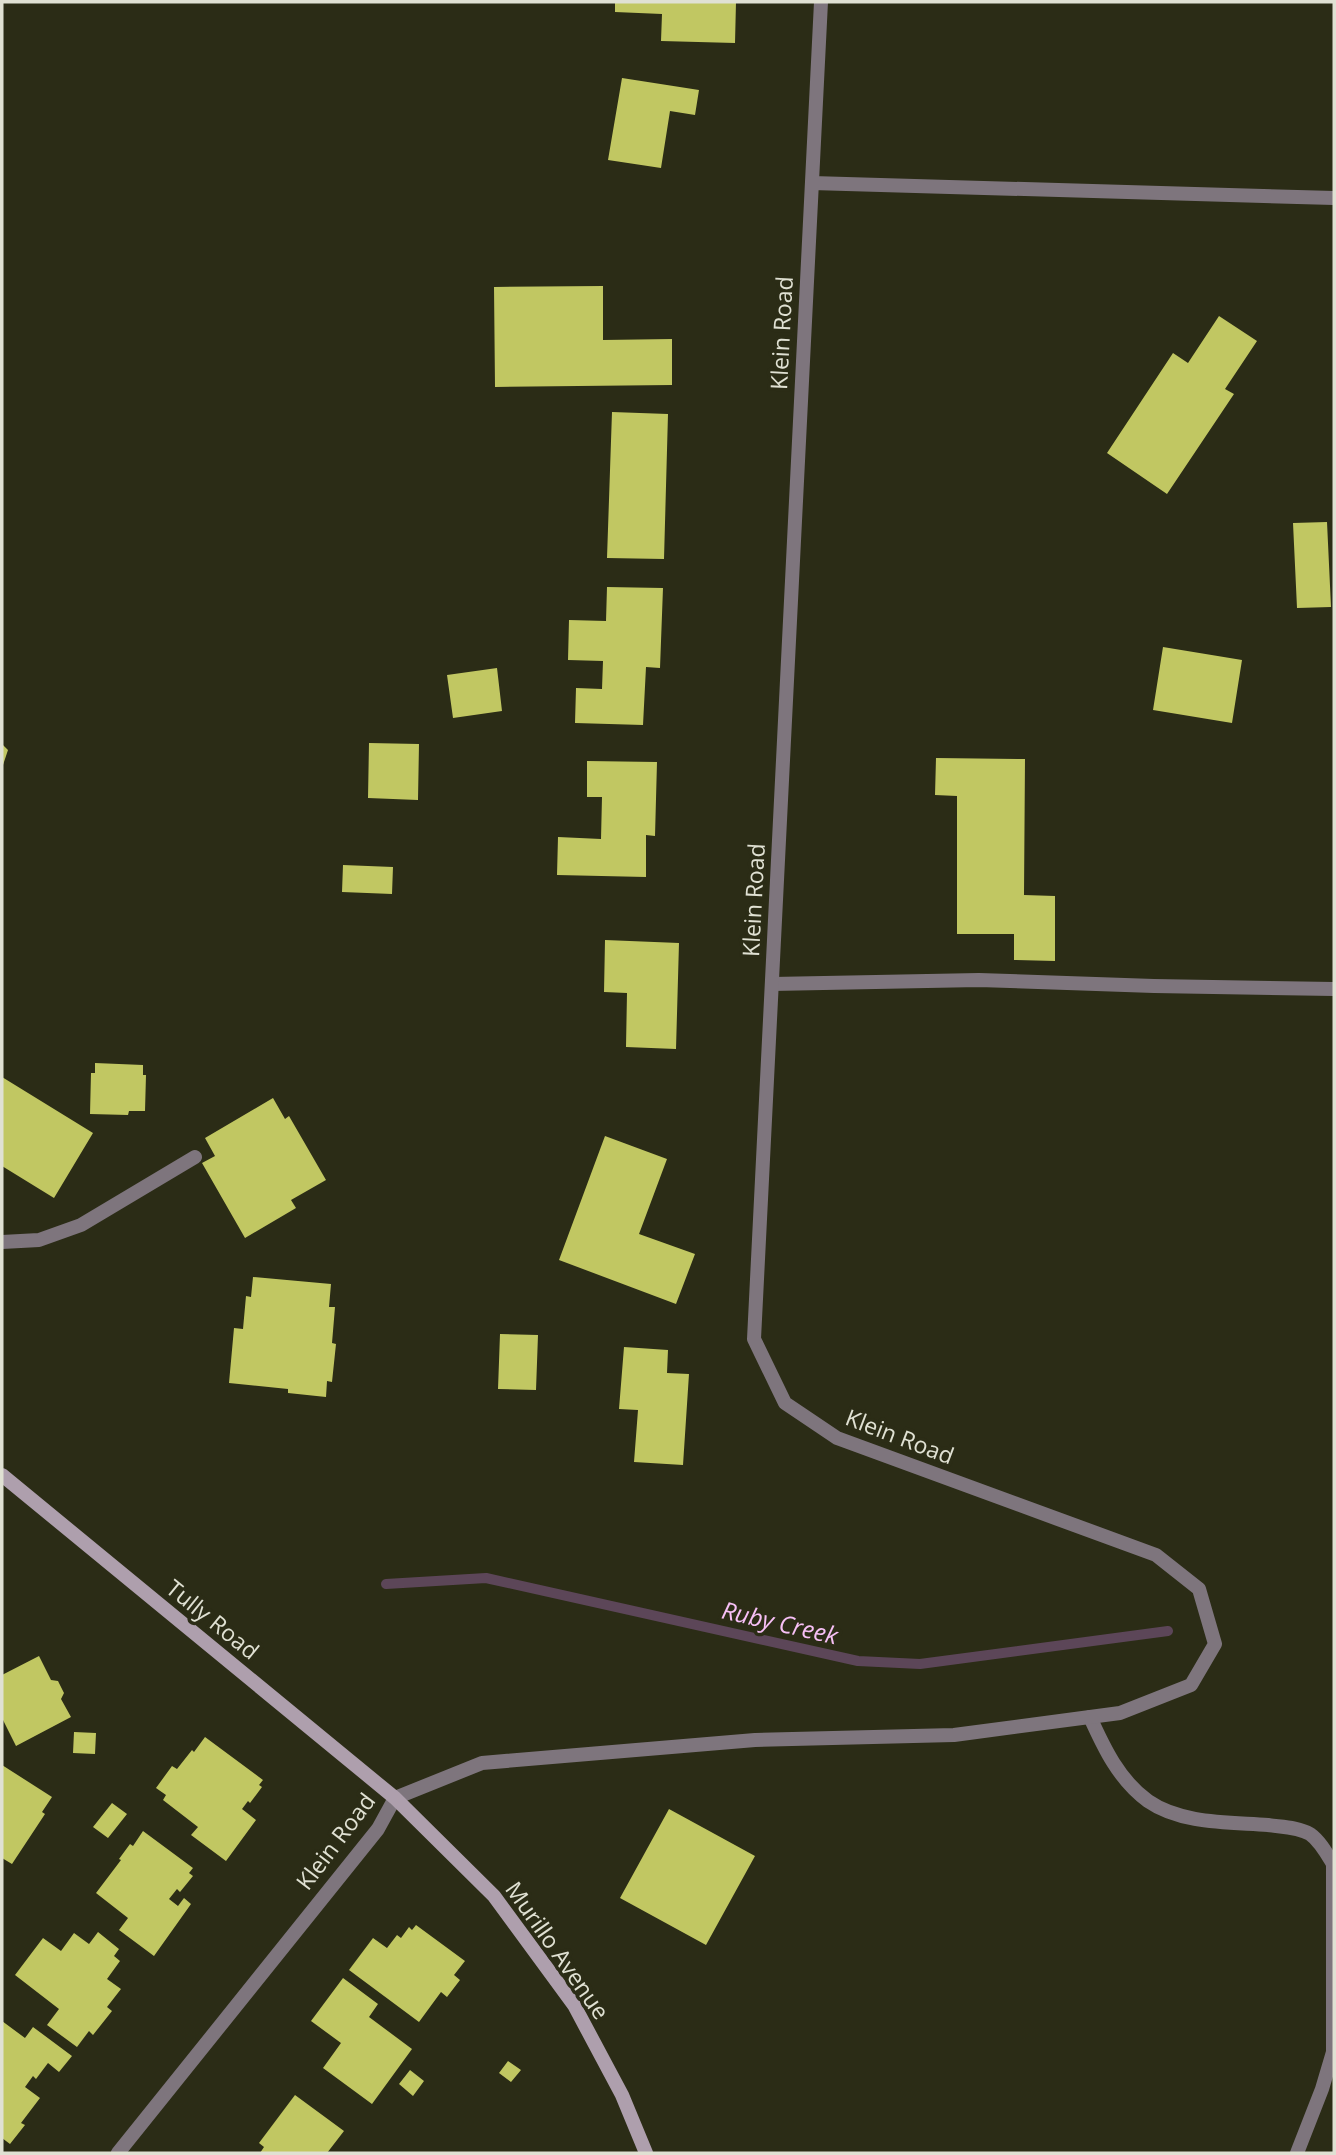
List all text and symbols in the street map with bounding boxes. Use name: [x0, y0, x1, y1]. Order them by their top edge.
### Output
street label: Klein Road: [762, 275, 800, 391]
street label: Klein Road: [734, 842, 772, 958]
street label: Klein Road: [841, 1401, 959, 1471]
street label: Tully Road: [160, 1572, 266, 1666]
water label: Ruby Creek: [719, 1593, 842, 1652]
street label: Klein Road: [288, 1786, 382, 1896]
street label: Murillo Avenue: [499, 1875, 617, 2025]

